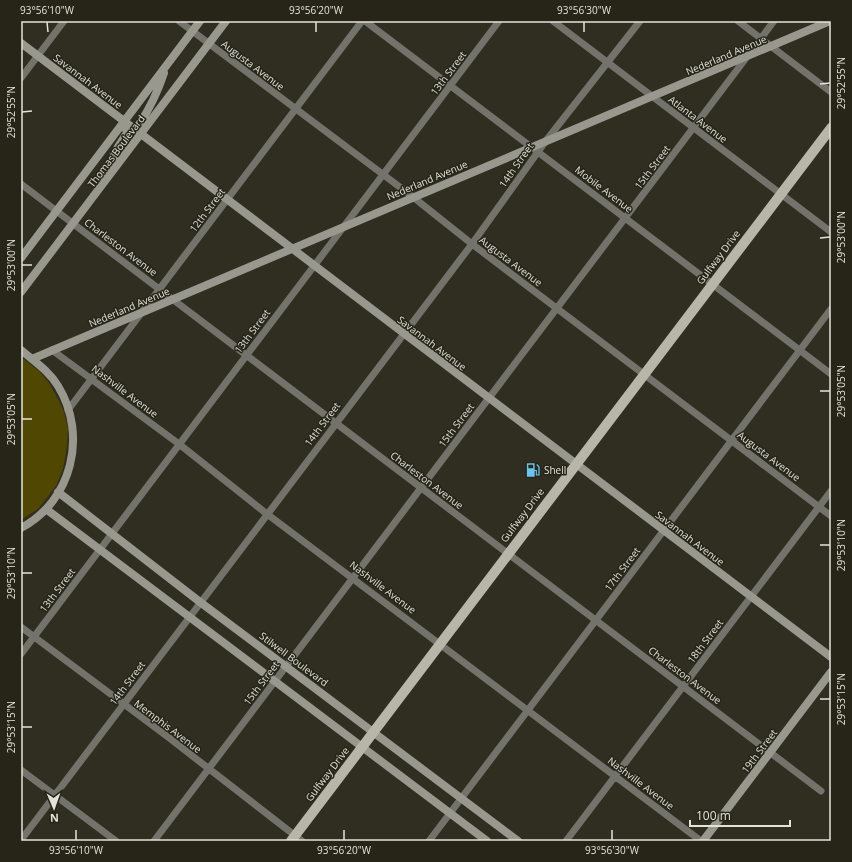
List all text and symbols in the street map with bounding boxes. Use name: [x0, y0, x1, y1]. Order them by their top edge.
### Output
text: 93°56'10"W: [20, 3, 75, 17]
text: 93°56'20"W: [289, 3, 344, 17]
text: 93°56'30"W: [557, 3, 612, 17]
street label: Nederland Avenue: [683, 31, 769, 78]
street label: Augusta Avenue: [219, 37, 288, 93]
street label: 13th Street: [427, 48, 469, 98]
street label: Savannah Avenue: [51, 50, 126, 112]
text: 29°52'55"N: [834, 57, 848, 109]
text: 29°52'55"N: [4, 86, 18, 138]
street label: Atlanta Avenue: [666, 92, 731, 146]
street label: Thomas Boulevard: [84, 112, 148, 190]
street label: 14th Street: [495, 139, 537, 190]
street label: 15th Street: [631, 142, 673, 192]
street label: Nederland Avenue: [384, 156, 470, 203]
street label: Mobile Avenue: [572, 163, 636, 216]
street label: 12th Street: [186, 185, 228, 235]
text: 29°53'00"N: [834, 211, 848, 263]
street label: Charleston Avenue: [82, 215, 161, 279]
street label: Gulfway Drive: [693, 227, 743, 287]
street label: Augusta Avenue: [477, 233, 546, 289]
text: 29°53'00"N: [4, 239, 18, 291]
street label: Nederland Avenue: [86, 283, 172, 330]
street label: 13th Street: [231, 306, 273, 356]
street label: Savannah Avenue: [395, 312, 470, 374]
street label: Nashville Avenue: [89, 361, 161, 421]
text: 29°53'05"N: [834, 365, 848, 417]
text: 29°53'05"N: [4, 393, 18, 445]
street label: 14th Street: [301, 399, 343, 449]
street label: 15th Street: [435, 400, 477, 450]
street label: Augusta Avenue: [735, 428, 804, 484]
street label: Charleston Avenue: [388, 448, 467, 512]
fuel station icon: Shell: [525, 462, 541, 478]
place label: Shell: [544, 463, 566, 477]
street label: Gulfway Drive: [497, 485, 547, 545]
street label: Savannah Avenue: [653, 507, 728, 569]
text: 29°53'10"N: [834, 519, 848, 571]
street label: 17th Street: [601, 544, 643, 594]
text: 29°53'10"N: [4, 547, 18, 599]
street label: Nashville Avenue: [347, 557, 419, 617]
street label: 13th Street: [36, 565, 78, 615]
street label: 18th Street: [684, 616, 726, 666]
street label: Stilwell Boulevard: [257, 629, 331, 689]
street label: Charleston Avenue: [646, 643, 725, 707]
street label: 14th Street: [106, 658, 148, 708]
street label: 15th Street: [240, 658, 282, 708]
text: 29°53'15"N: [834, 673, 848, 725]
street label: Memphis Avenue: [132, 696, 205, 756]
text: 29°53'15"N: [4, 701, 18, 753]
street label: 19th Street: [738, 726, 780, 776]
street label: Gulfway Drive: [302, 744, 352, 804]
street label: Nashville Avenue: [605, 753, 677, 813]
north arrow: [34, 788, 74, 828]
scale bar: [690, 802, 790, 828]
text: 100 m: [696, 807, 731, 824]
text: N: [50, 811, 59, 826]
text: 93°56'10"W: [49, 843, 104, 857]
text: 93°56'20"W: [317, 843, 372, 857]
text: 93°56'30"W: [585, 843, 640, 857]

